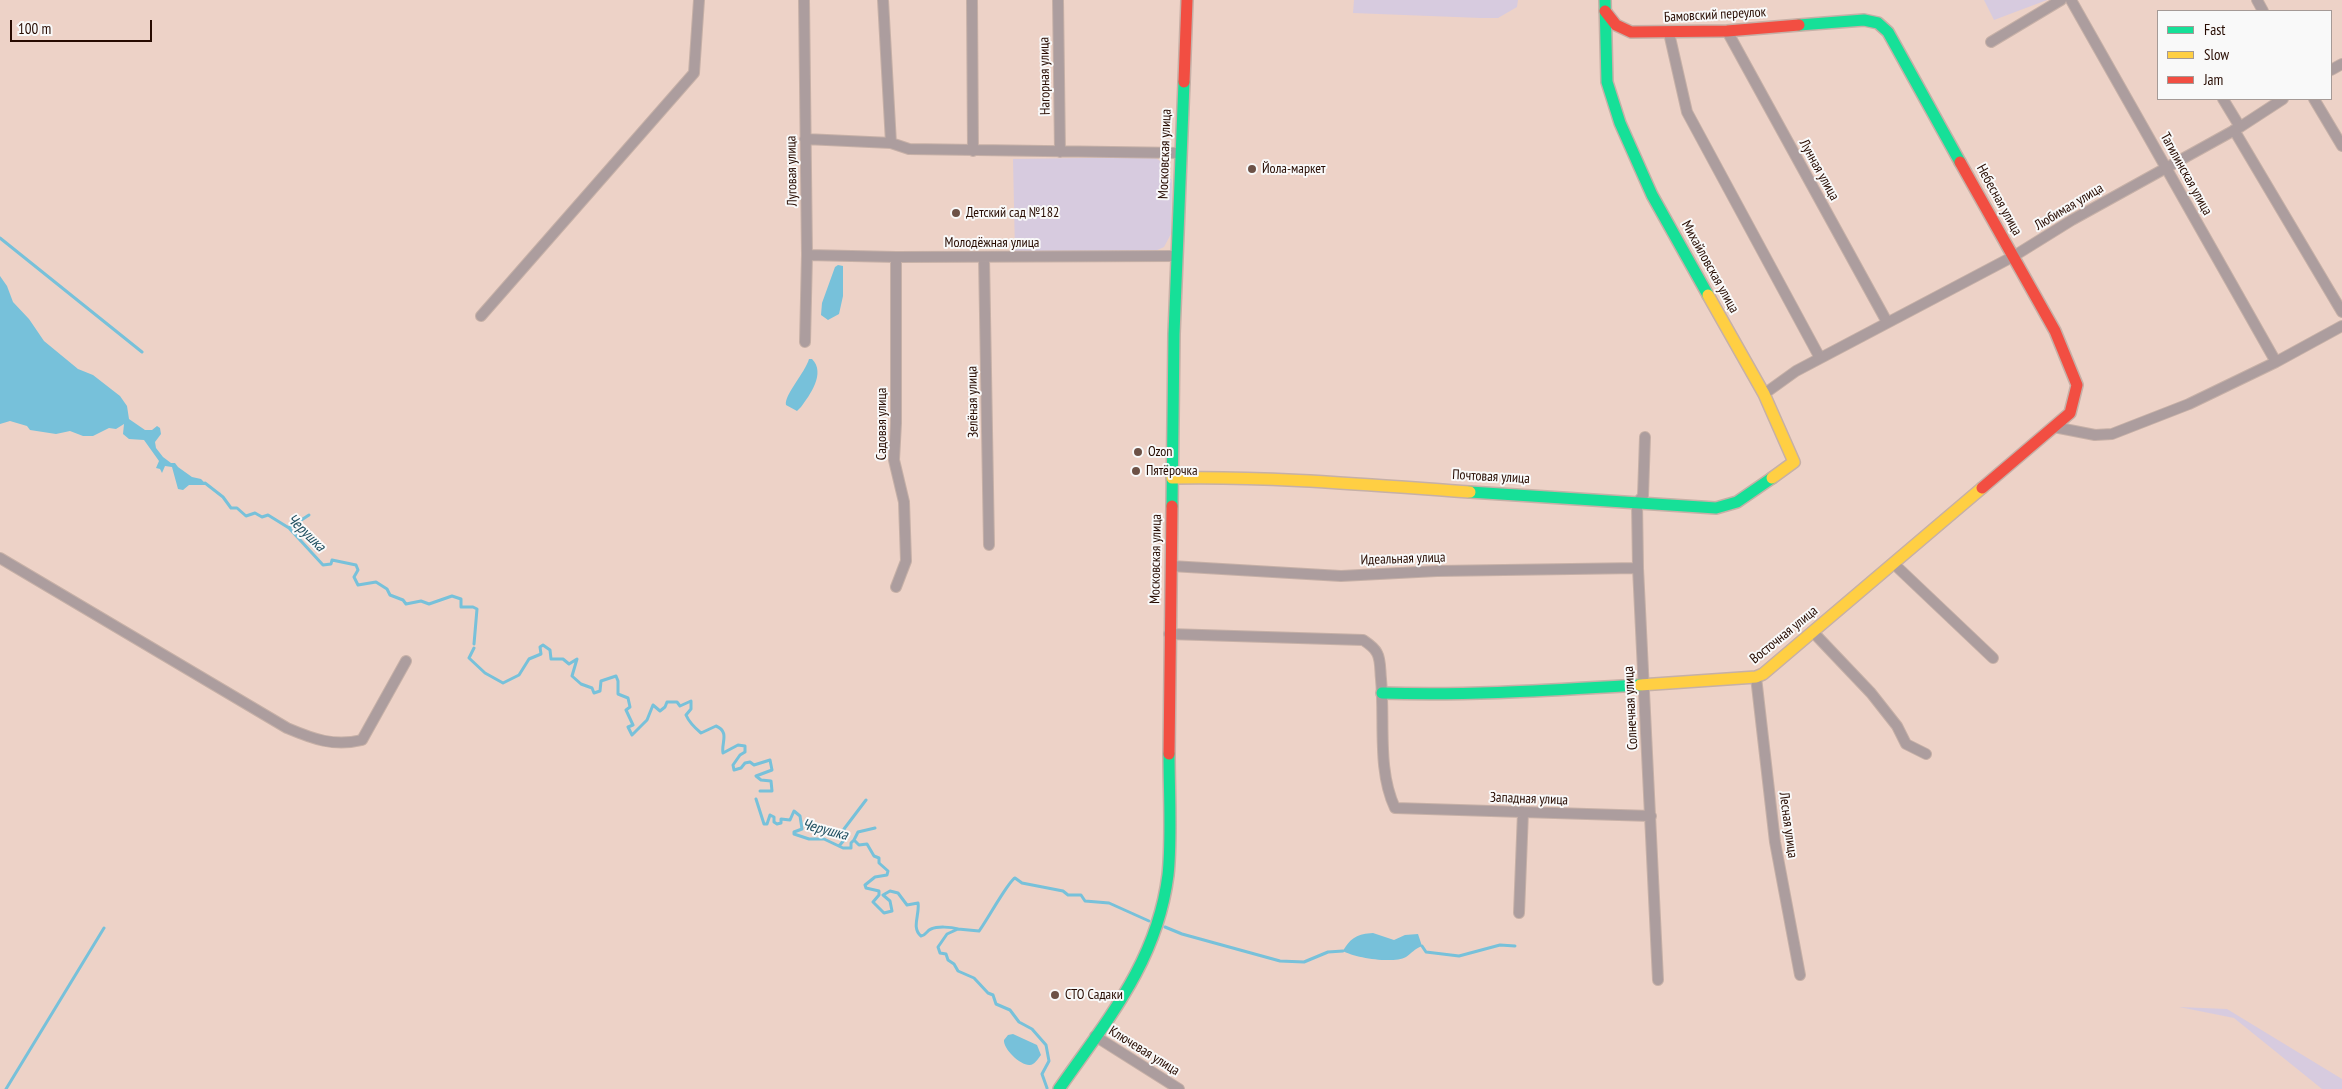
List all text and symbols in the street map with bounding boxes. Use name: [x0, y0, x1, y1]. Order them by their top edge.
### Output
street label: Бамовский переулок: [1664, 4, 1766, 26]
scale bar: [12, 10, 155, 42]
legend: [2157, 10, 2332, 100]
text: 100 m: [18, 19, 51, 38]
text: Fast: [2204, 20, 2225, 39]
street label: Нагорная улица: [1036, 37, 1054, 115]
text: Slow: [2204, 45, 2229, 64]
text: Jam: [2204, 70, 2223, 89]
street label: Московская улица: [1155, 109, 1175, 199]
street label: Тагилинская улица: [2156, 130, 2216, 218]
street label: Луговая улица: [783, 136, 801, 206]
street label: Лунная улица: [1795, 137, 1843, 203]
place label: Йола-маркет: [1262, 161, 1326, 177]
street label: Небесная улица: [1973, 161, 2025, 239]
marker: Йола-маркет: [1246, 163, 1258, 175]
street label: Любимая улица: [2032, 180, 2106, 234]
place label: Детский сад №182: [966, 205, 1059, 221]
marker: Детский сад №182: [950, 207, 962, 219]
street label: Михайловская улица: [1678, 218, 1742, 316]
street label: Молодёжная улица: [945, 235, 1039, 251]
street label: Зелёная улица: [964, 366, 982, 438]
street label: Садовая улица: [874, 388, 890, 460]
place label: Ozon: [1148, 444, 1173, 460]
marker: Ozon: [1132, 446, 1144, 458]
place label: Пятёрочка: [1146, 463, 1198, 479]
marker: Пятёрочка: [1130, 465, 1142, 477]
street label: Почтовая улица: [1452, 467, 1530, 487]
water label: Черушка: [283, 510, 329, 556]
street label: Московская улица: [1147, 514, 1165, 604]
street label: Идеальная улица: [1360, 549, 1446, 569]
street label: Восточная улица: [1747, 603, 1821, 667]
street label: Солнечная улица: [1620, 666, 1642, 750]
street label: Западная улица: [1490, 789, 1568, 809]
street label: Лесная улица: [1775, 791, 1801, 859]
water label: Черушка: [800, 815, 850, 845]
place label: СТО Садаки: [1065, 987, 1123, 1003]
marker: СТО Садаки: [1049, 989, 1061, 1001]
street label: Ключевая улица: [1106, 1023, 1182, 1079]

